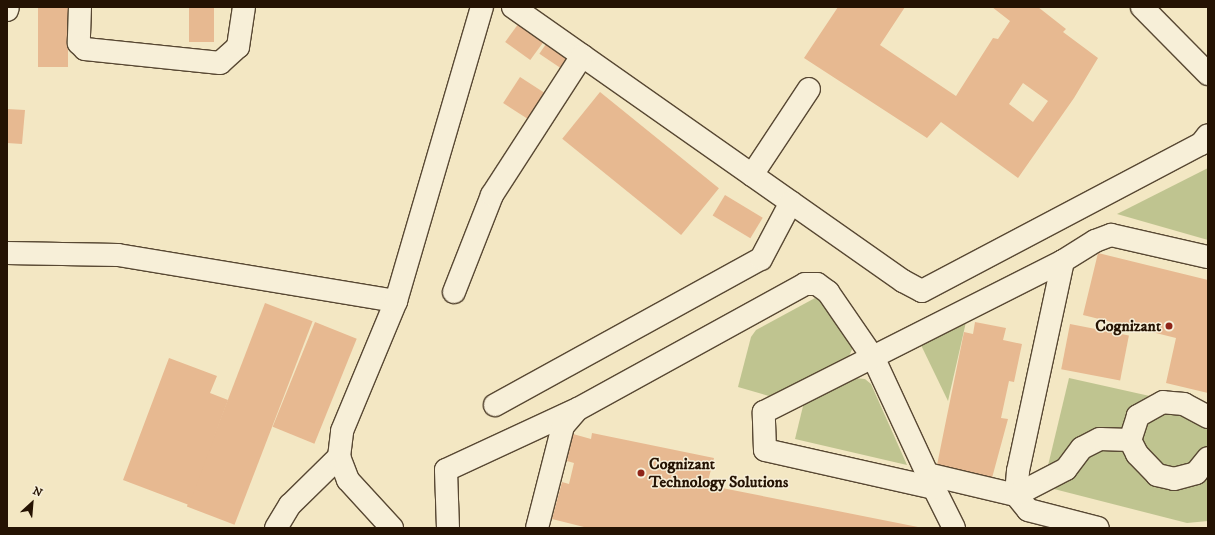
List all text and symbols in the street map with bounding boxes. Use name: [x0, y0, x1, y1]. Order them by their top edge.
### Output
place label: Cognizant: [1095, 316, 1161, 336]
marker: Cognizant: [1164, 321, 1174, 331]
place label: Cognizant Technology Solutions: [649, 454, 788, 492]
marker: Cognizant Technology Solutions: [636, 468, 646, 478]
north arrow: [12, 483, 52, 523]
text: N: [30, 484, 44, 500]

